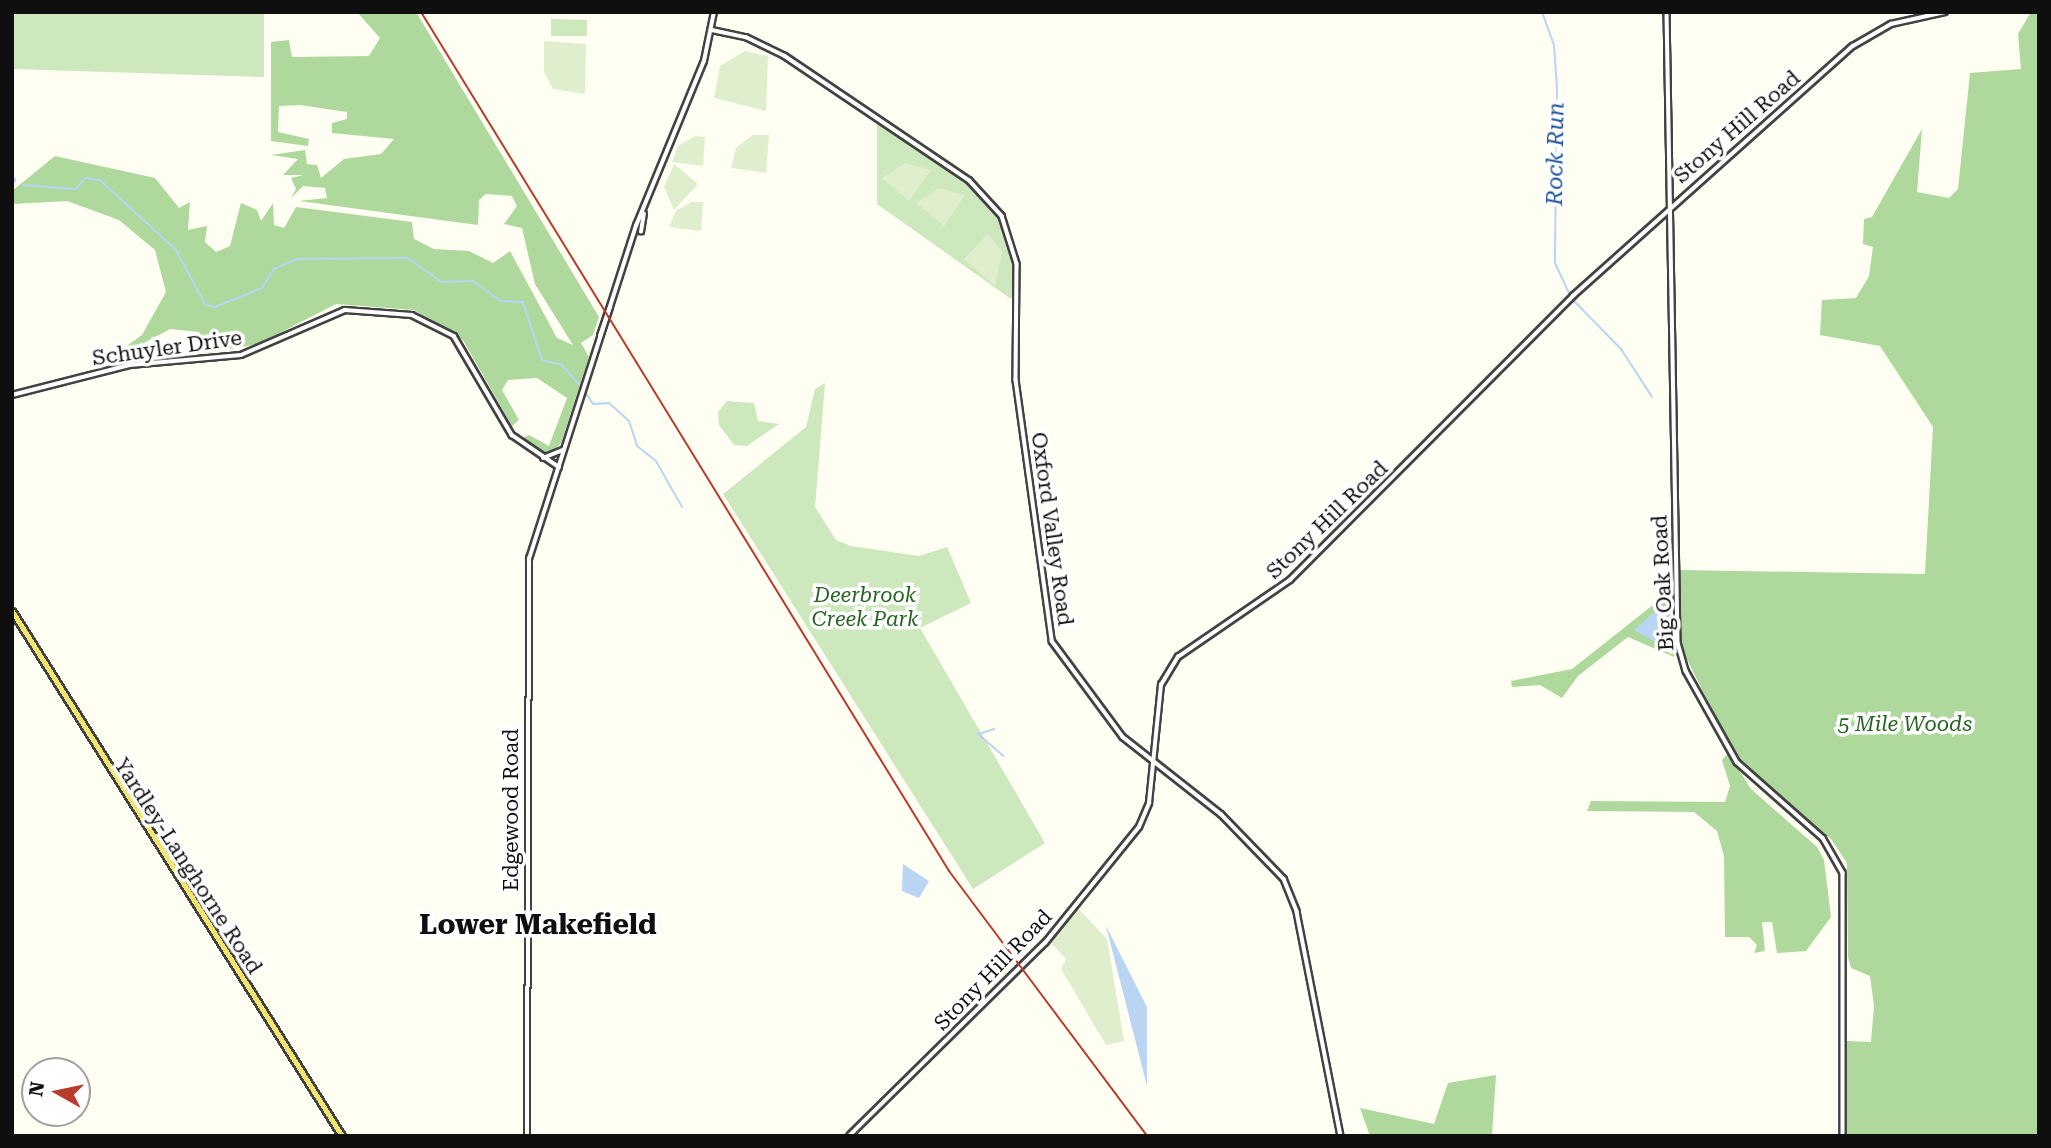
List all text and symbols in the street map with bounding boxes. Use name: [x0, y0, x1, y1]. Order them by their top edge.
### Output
street label: Stony Hill Road: [1669, 65, 1805, 189]
water label: Rock Run: [1541, 102, 1571, 206]
street label: Schuyler Drive: [91, 325, 243, 371]
street label: Oxford Valley Road: [1026, 431, 1078, 627]
street label: Stony Hill Road: [1261, 456, 1393, 584]
street label: Big Oak Road: [1647, 514, 1679, 652]
park label: Deerbrook Creek Park: [812, 582, 918, 632]
park label: 5 Mile Woods: [1838, 711, 1972, 737]
street label: Edgewood Road: [498, 729, 524, 891]
street label: Yardley-Langhorne Road: [109, 753, 267, 979]
street label: Stony Hill Road: [929, 904, 1057, 1036]
district label: Lower Makefield: [419, 908, 657, 942]
north arrow: [21, 1057, 91, 1127]
text: N: [24, 1080, 49, 1098]

